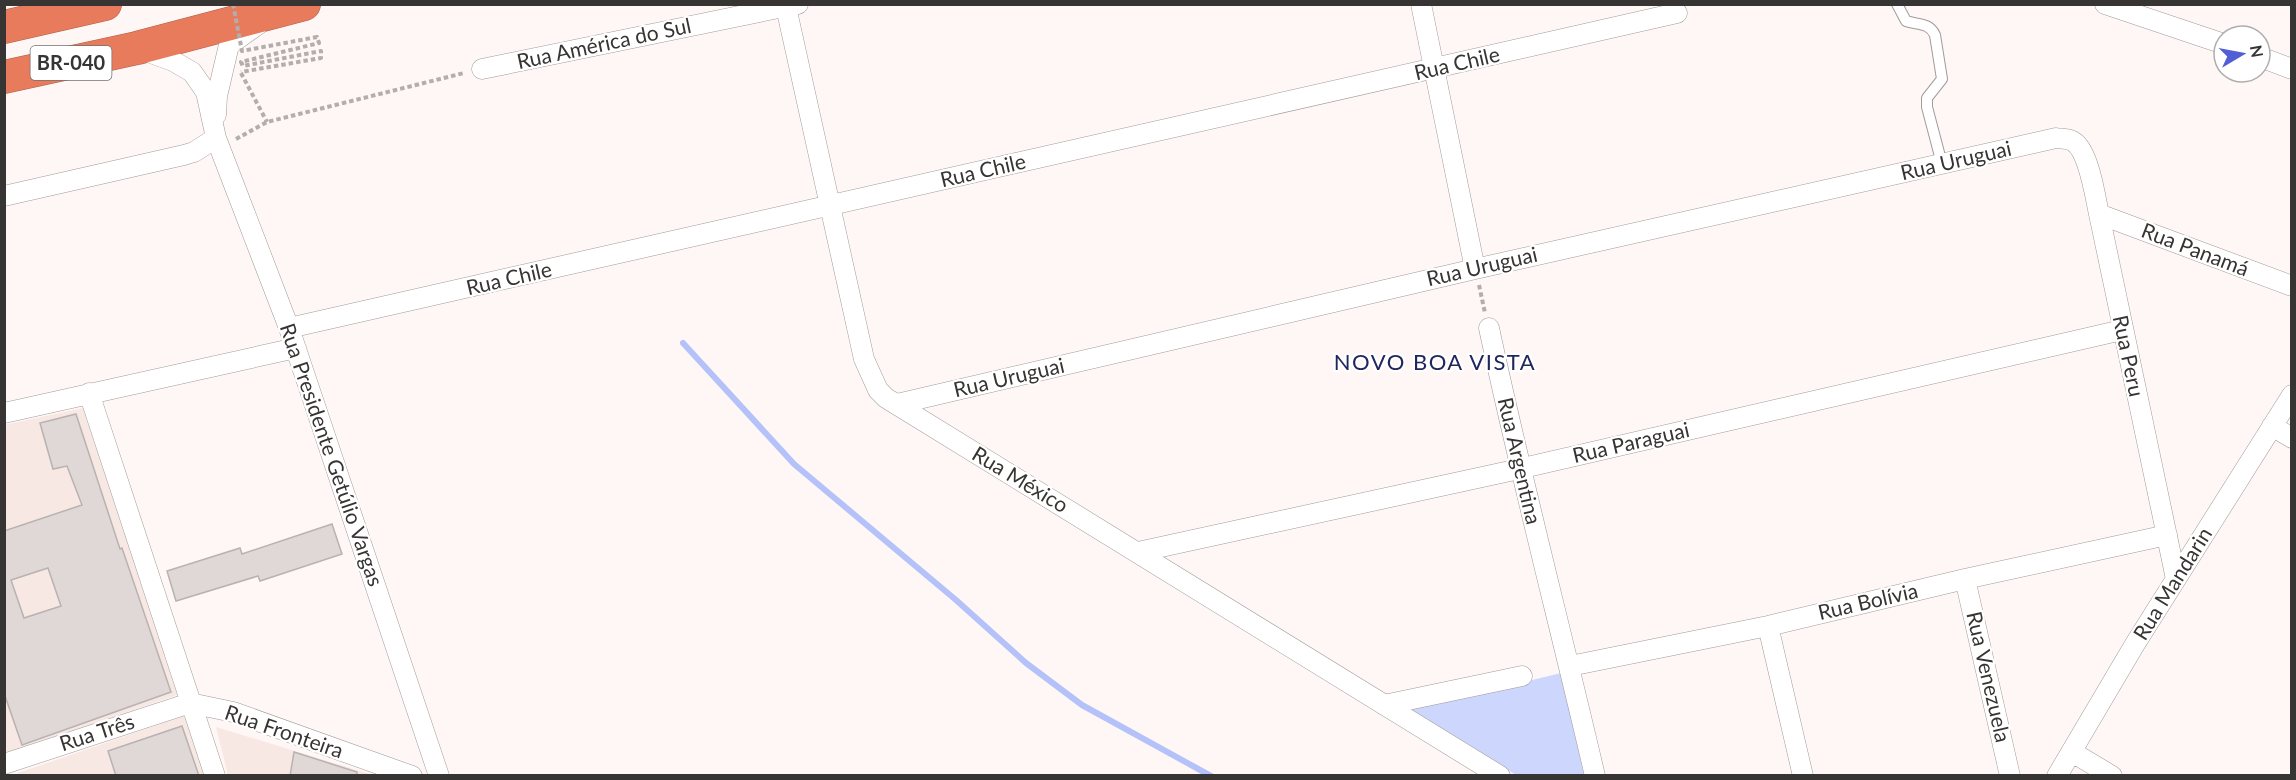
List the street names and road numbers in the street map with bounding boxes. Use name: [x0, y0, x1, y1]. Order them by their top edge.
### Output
street label: Rua América do Sul: [514, 12, 693, 73]
street label: Rua Chile: [1411, 41, 1502, 85]
road number: BR-040: [31, 46, 112, 80]
street label: Rua Uruguai: [1898, 135, 2013, 184]
street label: Rua Chile: [937, 148, 1028, 192]
street label: Rua Panamá: [2138, 217, 2253, 280]
street label: Rua Uruguai: [1424, 241, 1539, 290]
street label: Rua Chile: [463, 256, 554, 300]
street label: Rua Peru: [2109, 313, 2150, 399]
street label: Rua Presidente Getúlio Vargas: [276, 320, 389, 589]
street label: Rua Uruguai: [951, 352, 1066, 401]
street label: Rua Argentina: [1494, 395, 1547, 527]
street label: Rua Paraguai: [1570, 416, 1691, 467]
street label: Rua México: [968, 440, 1073, 517]
street label: Rua Mandarin: [2127, 522, 2216, 644]
street label: Rua Bolívia: [1815, 577, 1920, 624]
street label: Rua Venezuela: [1962, 609, 2017, 745]
street label: Rua Fronteira: [222, 699, 347, 762]
street label: Rua Três: [56, 708, 137, 755]

